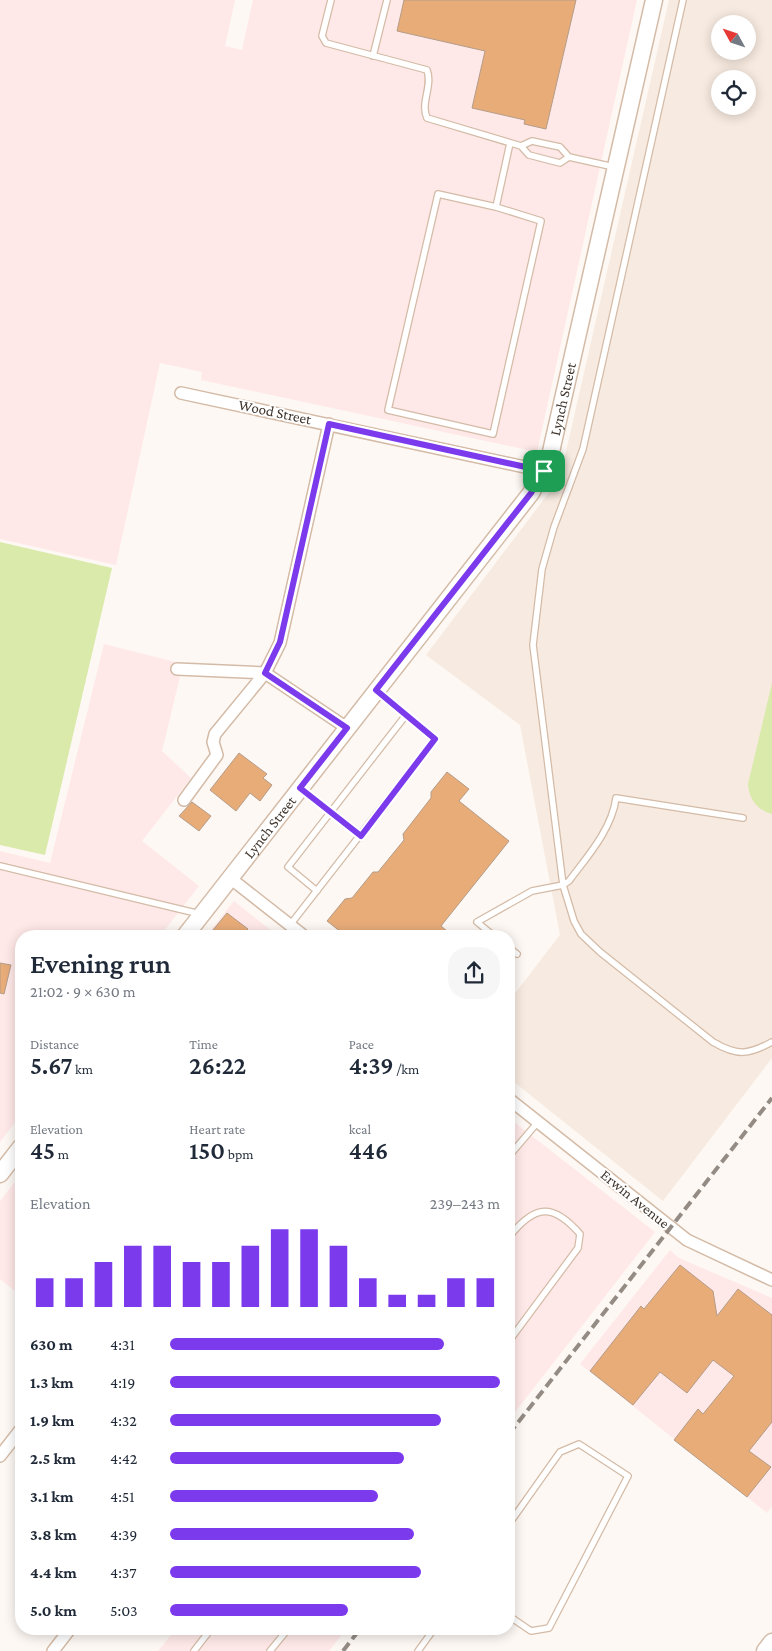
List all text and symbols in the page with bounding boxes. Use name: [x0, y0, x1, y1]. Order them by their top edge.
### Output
north arrow: [711, 15, 756, 60]
map controls: [711, 15, 756, 115]
button: locate: [711, 70, 756, 115]
street label: Lynch Street: [547, 360, 579, 437]
street label: Wood Street: [237, 396, 314, 428]
pin: [523, 450, 565, 492]
icon: arrive: [530, 457, 558, 485]
street label: Lynch Street: [241, 792, 300, 861]
button: share: [448, 947, 500, 999]
text: Evening run: [30, 948, 171, 979]
text: 21:02 · 9 × 630 m: [30, 983, 136, 1000]
text: Distance: [30, 1036, 79, 1052]
text: Time: [189, 1036, 218, 1052]
text: Pace: [349, 1036, 374, 1052]
text: 5.67: [30, 1052, 72, 1079]
text: 26:22: [189, 1052, 246, 1079]
text: 4:39: [349, 1052, 394, 1079]
text: km: [72, 1061, 93, 1077]
text: /km: [394, 1061, 419, 1077]
text: Elevation: [30, 1121, 83, 1137]
text: Heart rate: [189, 1121, 245, 1137]
text: kcal: [349, 1121, 371, 1137]
text: 45: [30, 1137, 55, 1164]
text: 150: [189, 1137, 225, 1164]
text: 446: [349, 1137, 388, 1164]
text: m: [55, 1146, 69, 1162]
text: bpm: [225, 1146, 254, 1162]
street label: Erwin Avenue: [598, 1166, 673, 1232]
text: Elevation: [30, 1195, 91, 1212]
text: 239–243 m: [430, 1195, 500, 1212]
text: 630 m: [30, 1336, 73, 1353]
text: 4:31: [110, 1336, 135, 1353]
text: 1.3 km: [30, 1374, 74, 1391]
text: 4:19: [110, 1374, 135, 1391]
text: 1.9 km: [30, 1412, 74, 1429]
text: 4:32: [110, 1412, 137, 1429]
text: 2.5 km: [30, 1450, 76, 1467]
text: 4:42: [110, 1450, 137, 1467]
text: 3.1 km: [30, 1488, 73, 1505]
text: 4:51: [110, 1488, 135, 1505]
text: 3.8 km: [30, 1526, 77, 1543]
text: 4:39: [110, 1526, 137, 1543]
text: 4.4 km: [30, 1564, 77, 1581]
text: 4:37: [110, 1564, 137, 1581]
text: 5.0 km: [30, 1602, 77, 1619]
text: 5:03: [110, 1602, 138, 1619]

